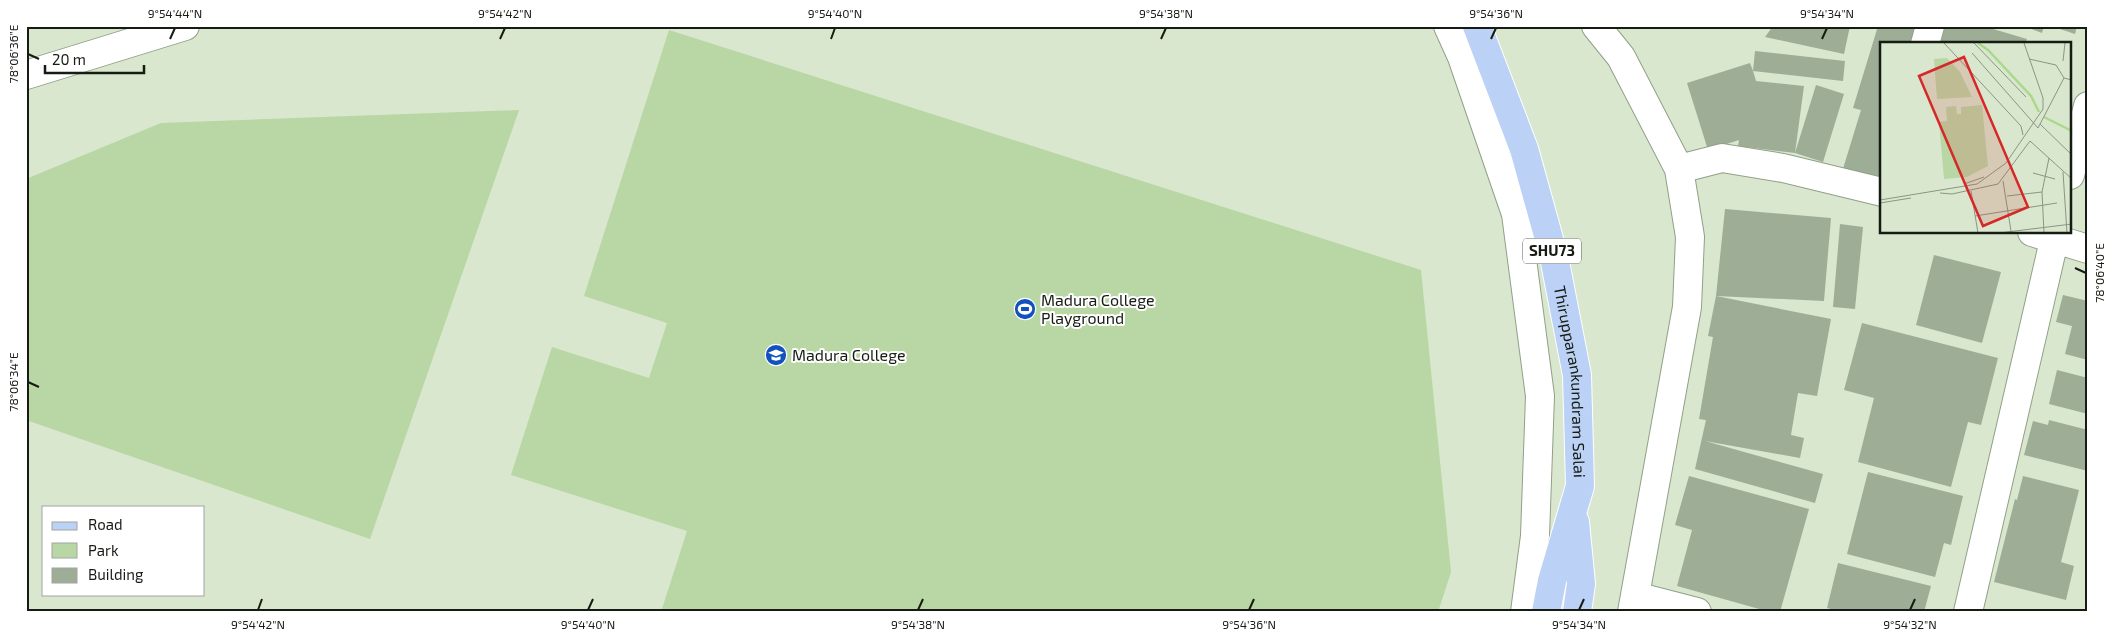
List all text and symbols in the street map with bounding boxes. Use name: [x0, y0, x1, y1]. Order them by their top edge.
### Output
text: 9°54'44"N: [148, 6, 202, 20]
text: 9°54'42"N: [478, 6, 532, 20]
text: 9°54'40"N: [808, 6, 862, 20]
text: 9°54'38"N: [1139, 6, 1193, 20]
text: 9°54'36"N: [1469, 6, 1523, 20]
text: 9°54'34"N: [1800, 6, 1854, 20]
text: 78°06'36"E: [6, 24, 20, 83]
scale bar: [45, 42, 144, 74]
inset map: [1880, 42, 2072, 234]
text: 20 m: [52, 50, 86, 68]
road number: SHU73: [1523, 238, 1581, 264]
text: 78°06'40"E: [2092, 243, 2106, 303]
street label: Thirupparankundram Salai: [1551, 284, 1590, 478]
place label: Madura College Playground: [1041, 290, 1155, 327]
sports icon: Madura College Playground: [1013, 297, 1037, 321]
school or university icon: Madura College: [764, 343, 788, 367]
place label: Madura College: [792, 345, 906, 364]
text: 78°06'34"E: [6, 352, 20, 412]
legend: [42, 506, 205, 596]
text: Road: [88, 515, 123, 533]
text: Park: [88, 541, 119, 559]
text: Building: [88, 565, 144, 583]
text: 9°54'42"N: [231, 617, 285, 631]
text: 9°54'40"N: [561, 617, 615, 631]
text: 9°54'38"N: [891, 617, 945, 631]
text: 9°54'36"N: [1222, 617, 1276, 631]
text: 9°54'34"N: [1552, 617, 1606, 631]
text: 9°54'32"N: [1883, 617, 1937, 631]

